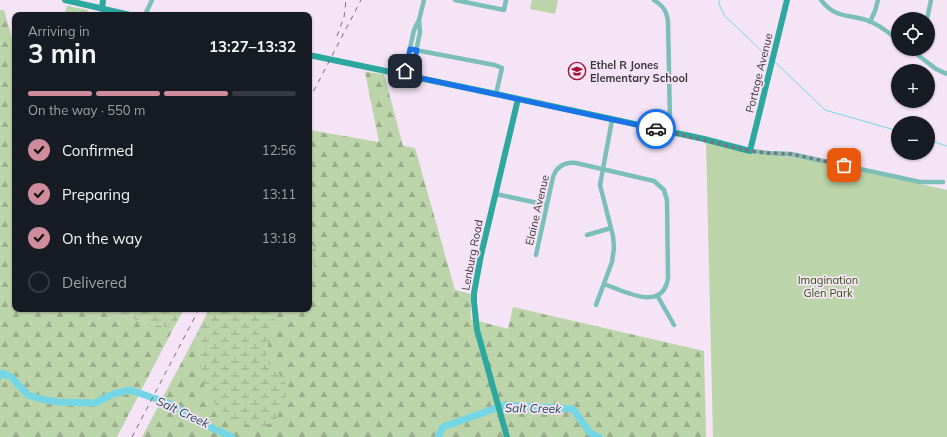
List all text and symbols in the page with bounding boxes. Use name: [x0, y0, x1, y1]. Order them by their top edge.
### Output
map controls: [891, 12, 935, 160]
button: locate: [891, 12, 935, 56]
text: Arriving in: [28, 23, 90, 39]
street label: Portage Avenue: [742, 32, 776, 114]
text: 3 min: [28, 37, 97, 70]
text: 13:27–13:32: [209, 37, 296, 56]
pin: [388, 54, 422, 88]
place label: Ethel R Jones Elementary School: [590, 58, 688, 85]
icon: home: [394, 60, 416, 82]
school or university icon: Ethel R Jones Elementary School: [567, 61, 587, 81]
button: +: [891, 64, 935, 108]
text: On the way · 550 m: [28, 102, 145, 118]
courier: [636, 109, 676, 149]
button: −: [891, 116, 935, 160]
icon: car: [645, 118, 667, 140]
icon: check: [28, 139, 50, 161]
text: Confirmed: [62, 141, 133, 160]
text: 12:56: [262, 142, 296, 158]
pin: [827, 148, 861, 182]
icon: bag: [833, 154, 855, 176]
street label: Elaine Avenue: [522, 173, 552, 247]
icon: check: [28, 183, 50, 205]
text: Preparing: [62, 185, 130, 204]
text: 13:11: [262, 186, 296, 202]
street label: Lenburg Road: [458, 218, 486, 292]
icon: check: [28, 227, 50, 249]
text: On the way: [62, 229, 142, 248]
text: 13:18: [262, 230, 296, 246]
text: Delivered: [62, 273, 127, 292]
park label: Imagination Glen Park: [798, 273, 858, 300]
water label: Salt Creek: [154, 393, 213, 431]
water label: Salt Creek: [505, 400, 562, 416]

